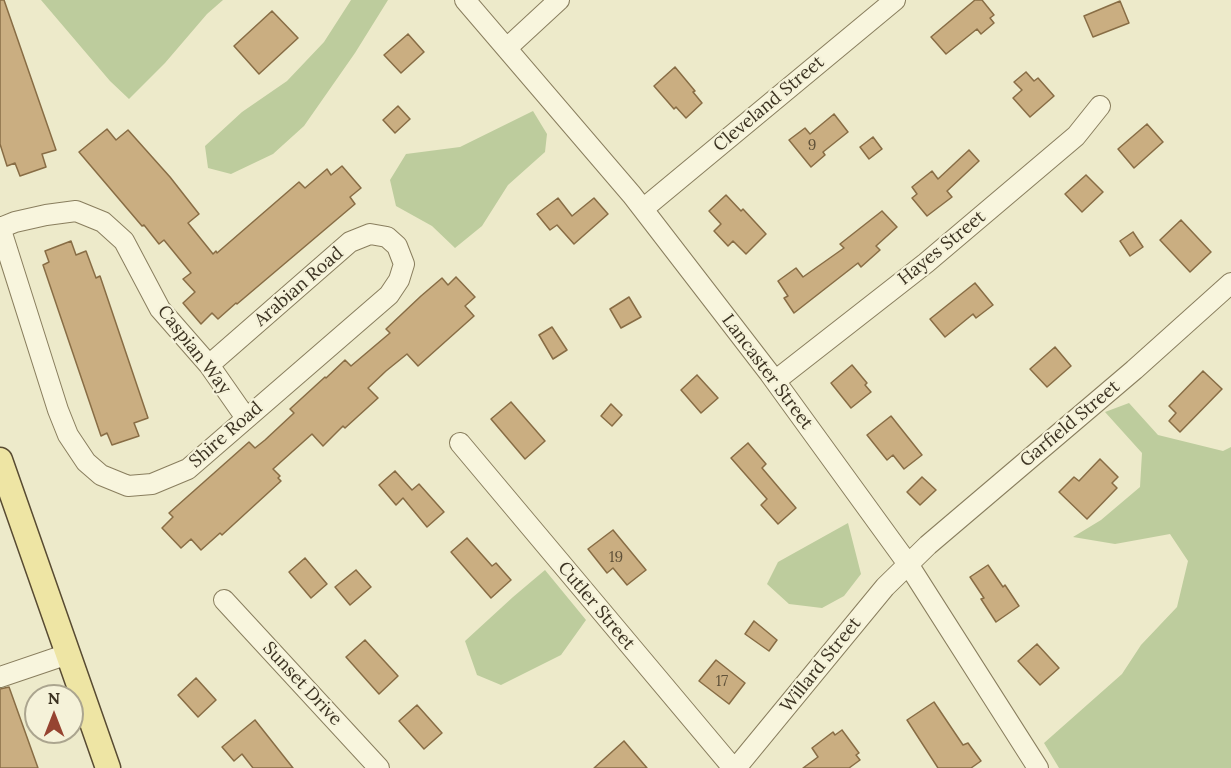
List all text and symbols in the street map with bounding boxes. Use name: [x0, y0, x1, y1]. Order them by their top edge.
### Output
street label: Cleveland Street: [709, 52, 829, 156]
house number: 9: [808, 137, 816, 155]
street label: Hayes Street: [894, 206, 990, 290]
street label: Arabian Road: [250, 243, 348, 331]
street label: Caspian Way: [153, 301, 235, 399]
street label: Lancaster Street: [717, 310, 817, 434]
street label: Garfield Street: [1016, 376, 1124, 472]
street label: Shire Road: [185, 397, 267, 473]
house number: 19: [609, 549, 623, 567]
street label: Cutler Street: [553, 557, 639, 655]
street label: Willard Street: [776, 613, 866, 717]
street label: Sunset Drive: [258, 638, 346, 730]
house number: 17: [716, 673, 728, 691]
north arrow: [24, 684, 84, 744]
text: N: [48, 688, 60, 708]

